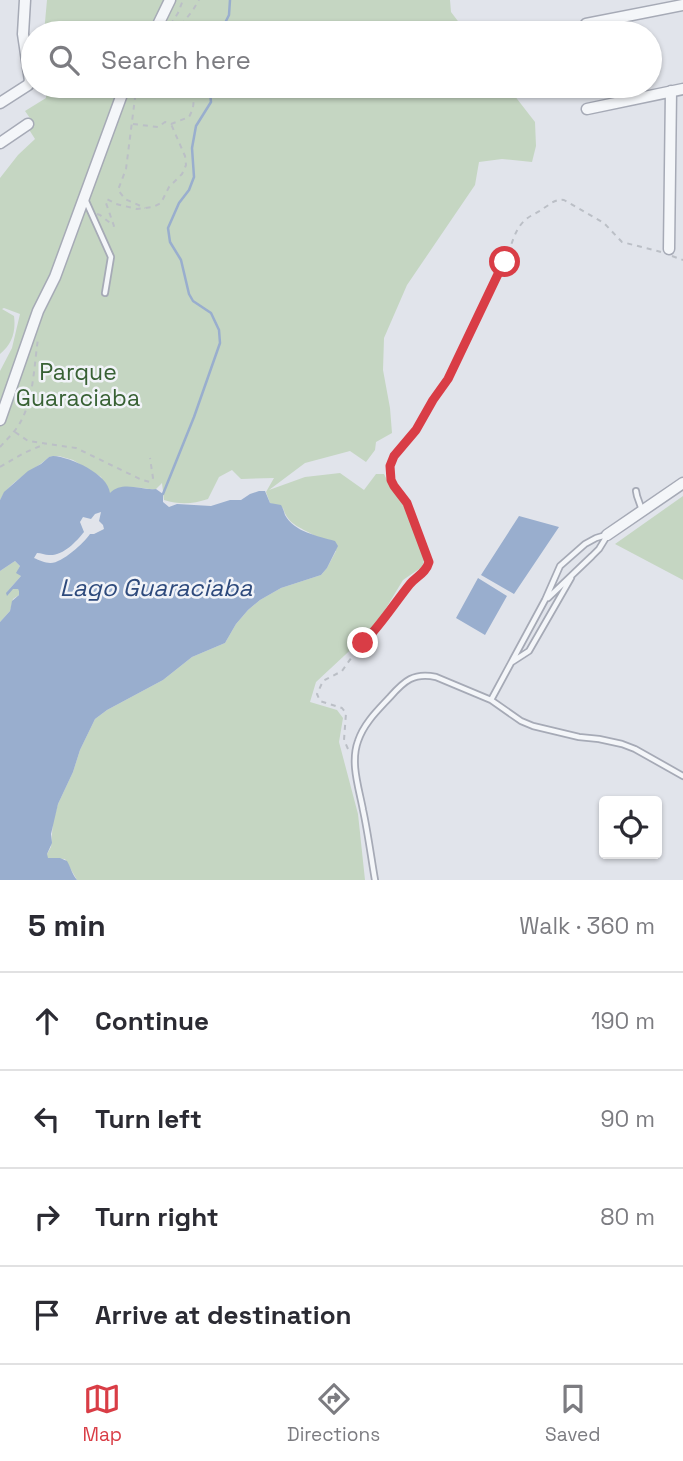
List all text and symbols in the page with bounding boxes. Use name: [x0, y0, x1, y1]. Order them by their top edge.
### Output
search box: [21, 21, 662, 98]
icon: search: [45, 41, 83, 79]
text: Search here: [101, 43, 251, 77]
route start: [489, 246, 520, 277]
park label: Parque Guaraciaba: [16, 357, 140, 413]
water label: Lago Guaraciaba: [60, 572, 253, 603]
route end: [347, 627, 378, 658]
map controls: [599, 796, 662, 859]
button: locate: [599, 796, 662, 859]
text: 5 min: [28, 906, 106, 945]
text: Walk · 360 m: [519, 911, 655, 941]
icon: ahead: [28, 1002, 66, 1040]
text: Continue: [95, 1004, 209, 1038]
text: 190 m: [591, 1006, 655, 1036]
icon: left: [28, 1100, 66, 1138]
text: Turn left: [95, 1102, 202, 1136]
text: 90 m: [600, 1104, 655, 1134]
icon: right: [28, 1198, 66, 1236]
text: Turn right: [95, 1200, 219, 1234]
text: 80 m: [600, 1202, 655, 1232]
icon: arrive: [28, 1296, 66, 1334]
text: Arrive at destination: [95, 1298, 352, 1332]
tab: Map: [82, 1380, 122, 1447]
tab: Directions: [287, 1380, 380, 1447]
tab: Saved: [545, 1380, 601, 1447]

